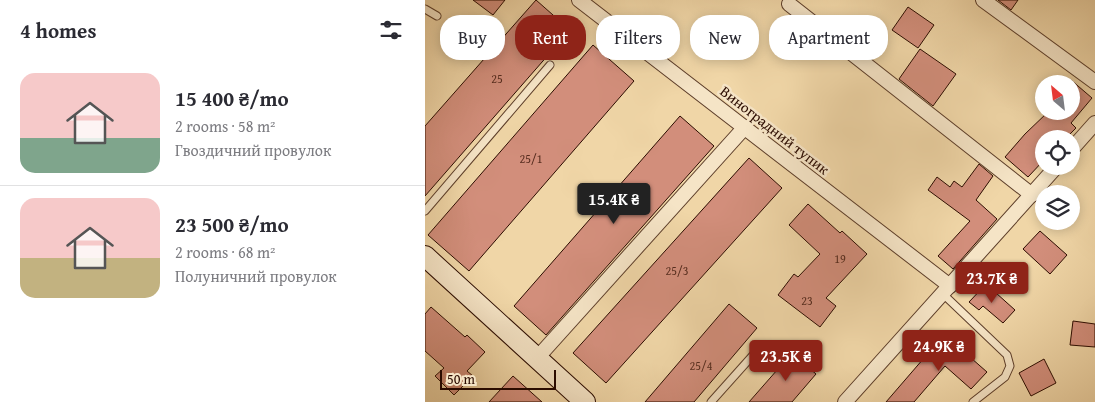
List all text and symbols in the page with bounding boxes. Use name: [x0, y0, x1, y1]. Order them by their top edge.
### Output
text: 4 homes: [20, 15, 96, 46]
chip: Buy: [440, 15, 505, 60]
chip: Rent: [515, 15, 586, 60]
chip: Filters: [596, 15, 680, 60]
chip: New: [690, 15, 759, 60]
chip: Apartment: [769, 15, 888, 60]
icon: filters: [377, 16, 405, 44]
house number: 25: [491, 70, 503, 87]
north arrow: [1035, 75, 1080, 120]
map controls: [1035, 75, 1080, 230]
street label: Виноградний тупик: [716, 81, 834, 179]
text: 15 400 ₴/mo: [175, 83, 289, 114]
icon: home: [60, 93, 120, 153]
text: 2 rooms · 58 m²: [175, 114, 275, 138]
button: locate: [1035, 130, 1080, 175]
text: Гвоздичний провулок: [175, 138, 331, 162]
house number: 25/1: [520, 150, 543, 167]
pin: 15.4K ₴: [568, 182, 660, 225]
button: layers: [1035, 185, 1080, 230]
text: 15.4K ₴: [588, 187, 640, 211]
text: 23 500 ₴/mo: [175, 209, 289, 240]
icon: home: [60, 218, 120, 278]
text: 2 rooms · 68 m²: [175, 240, 275, 264]
house number: 19: [834, 250, 846, 267]
house number: 25/3: [666, 262, 689, 279]
pin: 23.7K ₴: [946, 262, 1038, 304]
text: Полуничний провулок: [175, 264, 337, 288]
text: 23.7K ₴: [966, 266, 1018, 290]
house number: 23: [801, 292, 813, 309]
pin: 24.9K ₴: [893, 330, 985, 372]
text: 24.9K ₴: [913, 334, 965, 358]
pin: 23.5K ₴: [740, 340, 832, 382]
text: 23.5K ₴: [760, 344, 812, 368]
house number: 25/4: [690, 357, 713, 374]
scale bar: [440, 367, 556, 390]
text: 50 m: [447, 369, 475, 389]

